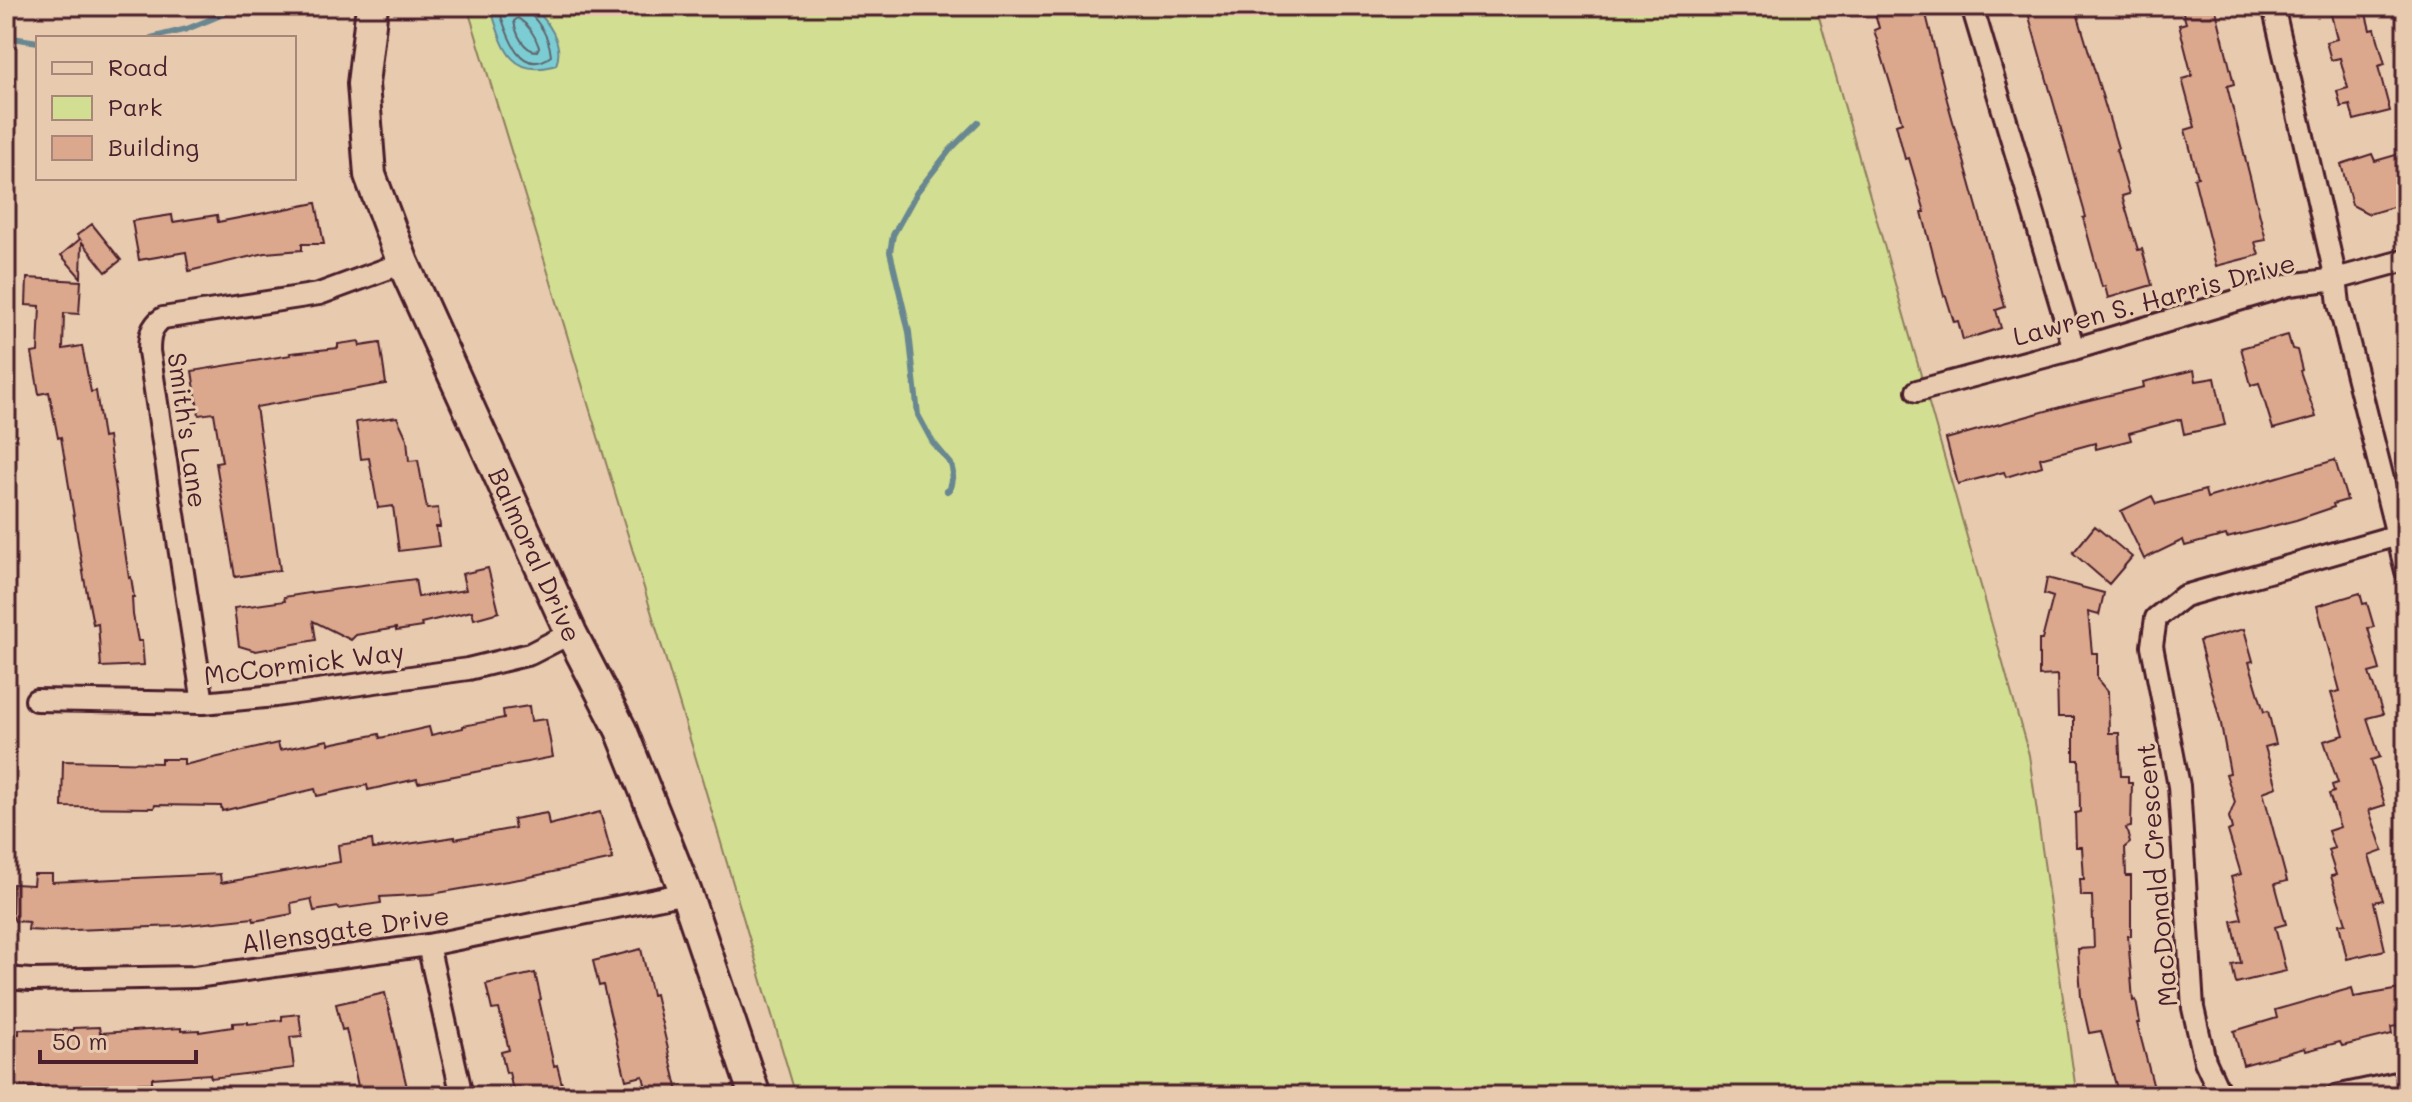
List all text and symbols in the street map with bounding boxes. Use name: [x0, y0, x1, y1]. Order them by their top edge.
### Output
legend: [36, 36, 296, 180]
text: Road: [108, 51, 168, 82]
text: Park: [108, 91, 162, 122]
text: Building: [108, 131, 199, 162]
street label: Lawren S. Harris Drive: [2009, 245, 2299, 353]
street label: Smith's Lane: [160, 350, 216, 510]
street label: Balmoral Drive: [481, 462, 590, 647]
street label: McCormick Way: [202, 634, 406, 692]
street label: MacDonald Crescent: [2128, 742, 2184, 1008]
street label: Allensgate Drive: [239, 898, 451, 960]
scale bar: [40, 1014, 196, 1064]
text: 50 m: [52, 1025, 108, 1056]

